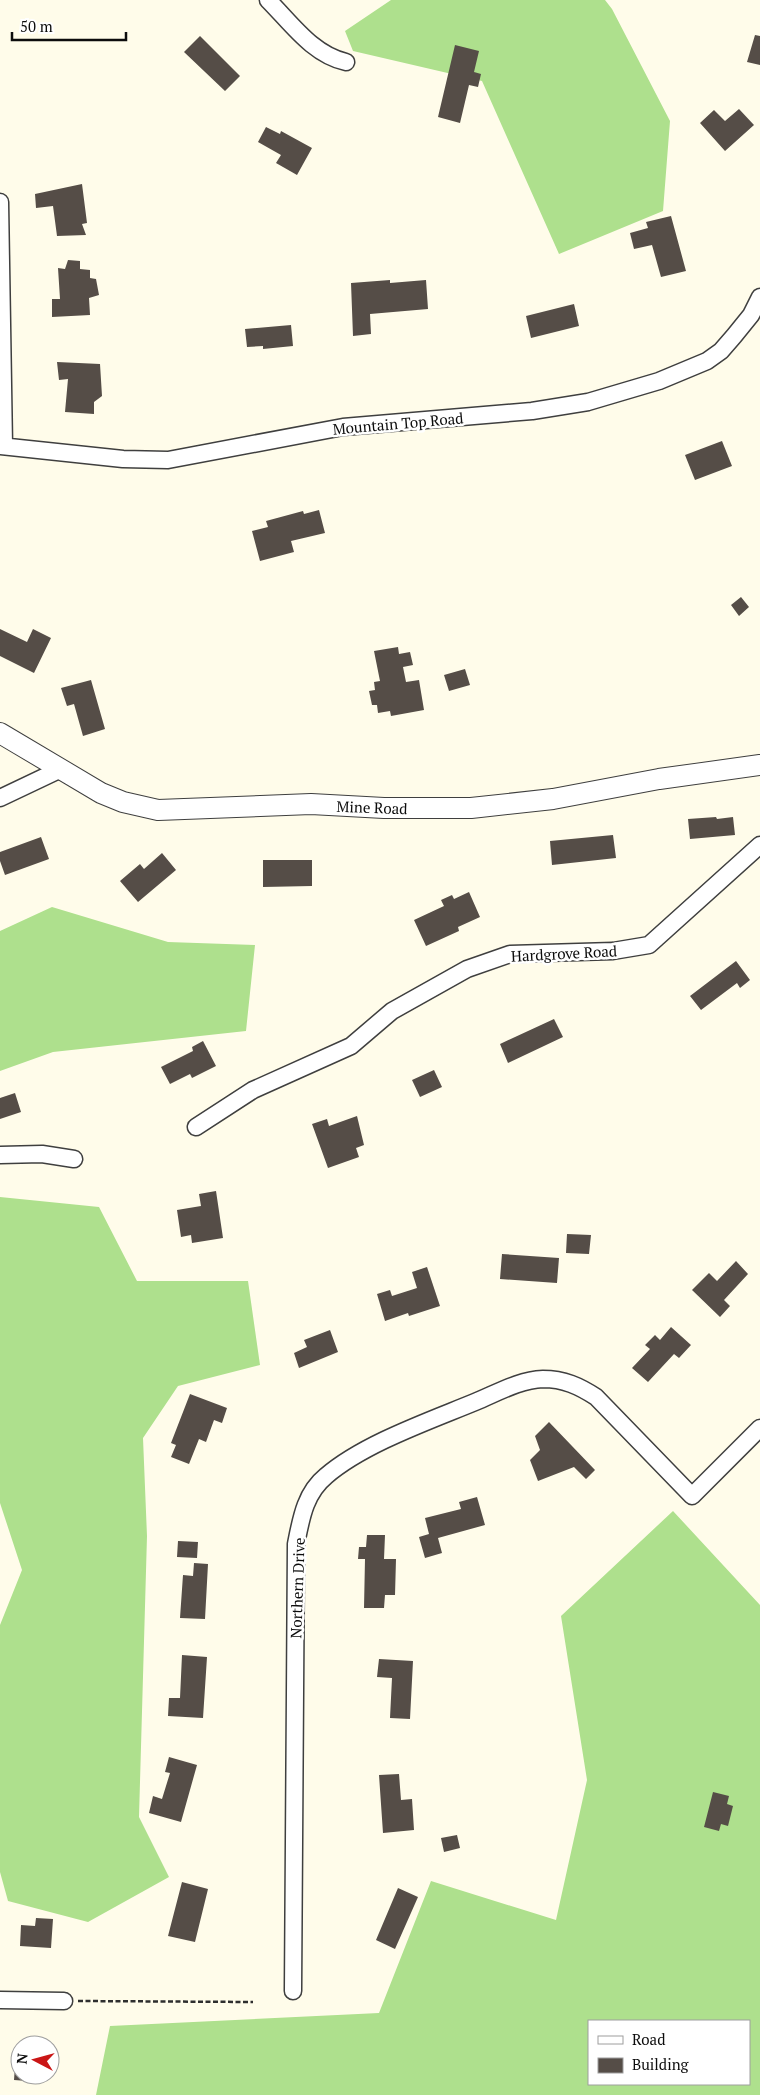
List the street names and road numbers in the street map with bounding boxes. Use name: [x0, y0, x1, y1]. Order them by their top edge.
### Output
street label: Mountain Top Road: [332, 407, 464, 439]
street label: Mine Road: [336, 796, 408, 818]
street label: Hardgrove Road: [510, 940, 618, 966]
street label: Northern Drive: [285, 1537, 309, 1639]

